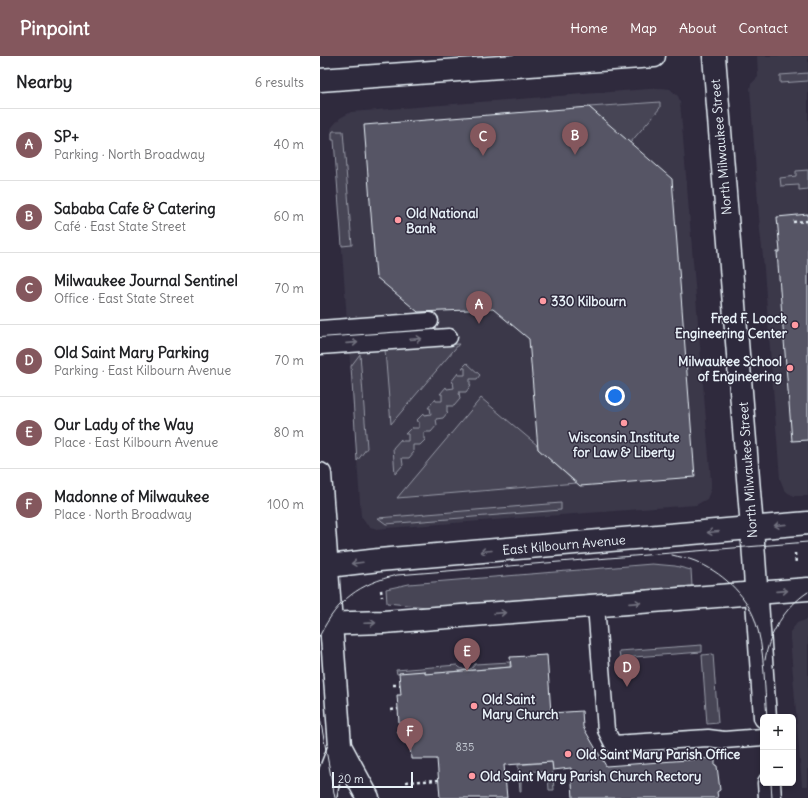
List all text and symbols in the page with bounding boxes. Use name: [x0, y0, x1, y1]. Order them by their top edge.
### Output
text: Pinpoint: [20, 16, 90, 40]
text: Home: [570, 19, 608, 37]
text: Map: [630, 19, 657, 37]
text: About: [679, 19, 717, 37]
text: Contact: [739, 19, 788, 37]
text: Nearby: [16, 71, 72, 93]
text: 6 results: [255, 74, 304, 91]
street label: North Milwaukee Street: [707, 78, 735, 216]
pin: B: [562, 122, 588, 155]
pin: C: [470, 123, 496, 156]
text: SP+: [54, 127, 79, 146]
text: A: [25, 136, 33, 153]
text: 40 m: [273, 136, 304, 153]
text: Parking · North Broadway: [54, 146, 205, 163]
text: Sababa Cafe & Catering: [54, 199, 216, 218]
place label: Old National Bank: [406, 205, 479, 237]
text: B: [25, 208, 33, 225]
text: 60 m: [273, 208, 304, 225]
marker: Old National Bank: [393, 215, 403, 225]
text: Café · East State Street: [54, 218, 186, 235]
text: Milwaukee Journal Sentinel: [54, 271, 238, 290]
text: C: [25, 280, 33, 297]
text: 70 m: [275, 280, 304, 297]
text: Office · East State Street: [54, 290, 194, 307]
pin: A: [466, 291, 492, 324]
place label: 330 Kilbourn: [551, 293, 627, 310]
marker: 330 Kilbourn: [538, 296, 548, 306]
place label: Fred F. Loock Engineering Center: [675, 310, 788, 342]
marker: Fred F. Loock Engineering Center: [790, 320, 800, 330]
one-way arrow: [409, 335, 422, 342]
one-way arrow: [345, 340, 358, 347]
text: Old Saint Mary Parking: [54, 343, 209, 362]
text: D: [24, 352, 34, 369]
text: 70 m: [275, 352, 304, 369]
place label: Milwaukee School of Engineering: [678, 353, 782, 385]
text: Parking · East Kilbourn Avenue: [54, 362, 231, 379]
marker: Milwaukee School of Engineering: [785, 363, 795, 373]
your location: [605, 386, 625, 406]
street label: North Milwaukee Street: [735, 401, 761, 539]
text: Our Lady of the Way: [54, 415, 194, 434]
marker: Wisconsin Institute for Law & Liberty: [619, 418, 629, 428]
text: E: [25, 424, 33, 441]
text: 80 m: [273, 424, 304, 441]
place label: Wisconsin Institute for Law & Liberty: [569, 429, 679, 461]
text: Place · East Kilbourn Avenue: [54, 434, 218, 451]
text: Madonne of Milwaukee: [54, 487, 209, 506]
text: F: [25, 496, 33, 513]
text: 100 m: [267, 496, 304, 513]
text: Place · North Broadway: [54, 506, 192, 523]
one-way arrow: [774, 522, 787, 529]
one-way arrow: [707, 528, 720, 535]
street label: East Kilbourn Avenue: [502, 531, 626, 559]
one-way arrow: [480, 548, 493, 555]
one-way arrow: [351, 559, 364, 567]
one-way arrow: [775, 587, 788, 594]
one-way arrow: [628, 599, 641, 606]
one-way arrow: [493, 610, 506, 617]
one-way arrow: [363, 619, 376, 627]
pin: E: [454, 638, 480, 671]
pin: D: [614, 654, 640, 687]
place label: Old Saint Mary Church: [482, 691, 559, 723]
marker: Old Saint Mary Church: [469, 701, 479, 711]
map controls: [760, 714, 796, 786]
button: +: [760, 714, 796, 750]
pin: F: [397, 718, 423, 751]
house number: 835: [456, 740, 474, 754]
place label: Old Saint Mary Parish Office: [576, 746, 740, 763]
marker: Old Saint Mary Parish Office: [563, 749, 573, 759]
button: −: [760, 750, 796, 786]
place label: Old Saint Mary Parish Church Rectory: [480, 768, 701, 785]
scale bar: [332, 770, 413, 789]
marker: Old Saint Mary Parish Church Rectory: [467, 771, 477, 781]
text: 20 m: [338, 772, 364, 786]

